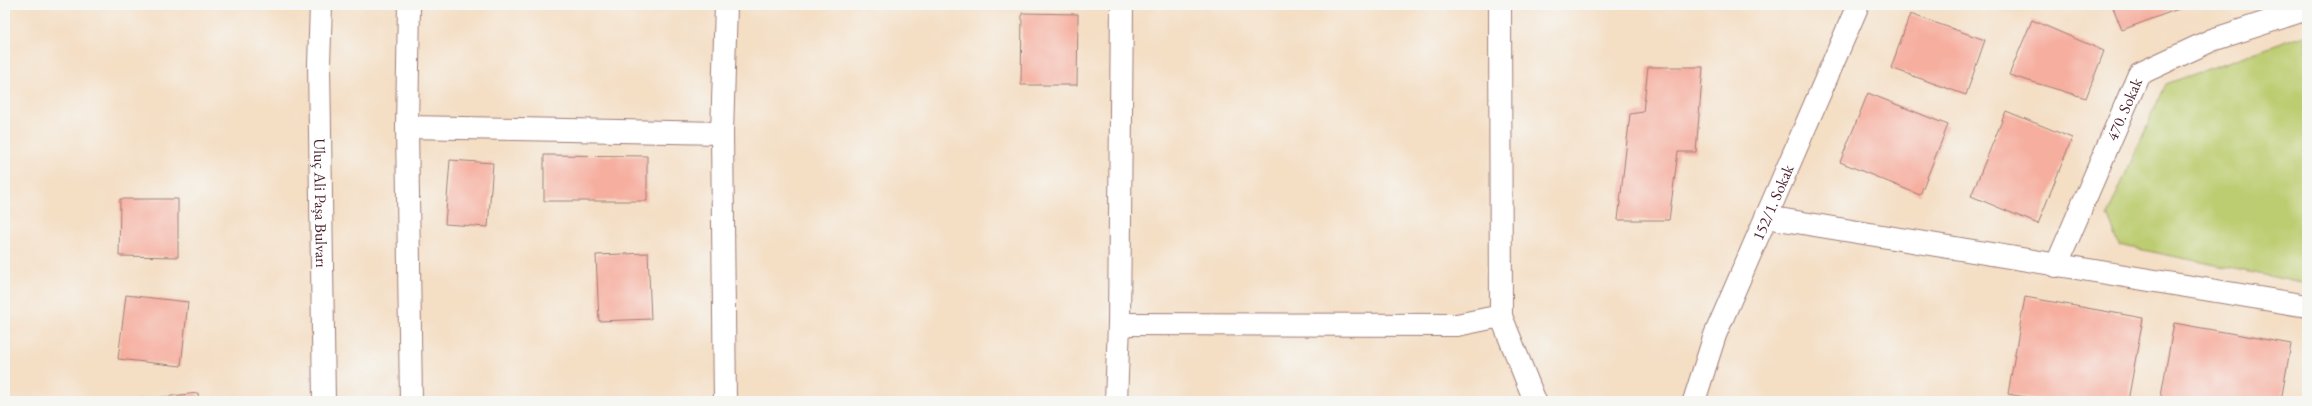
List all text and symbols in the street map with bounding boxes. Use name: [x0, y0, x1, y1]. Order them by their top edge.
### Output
street label: 470. Sokak: [2101, 74, 2147, 144]
street label: Uluç Ali Paşa Bulvarı: [309, 138, 332, 268]
street label: 152/1. Sokak: [1747, 161, 1799, 244]

